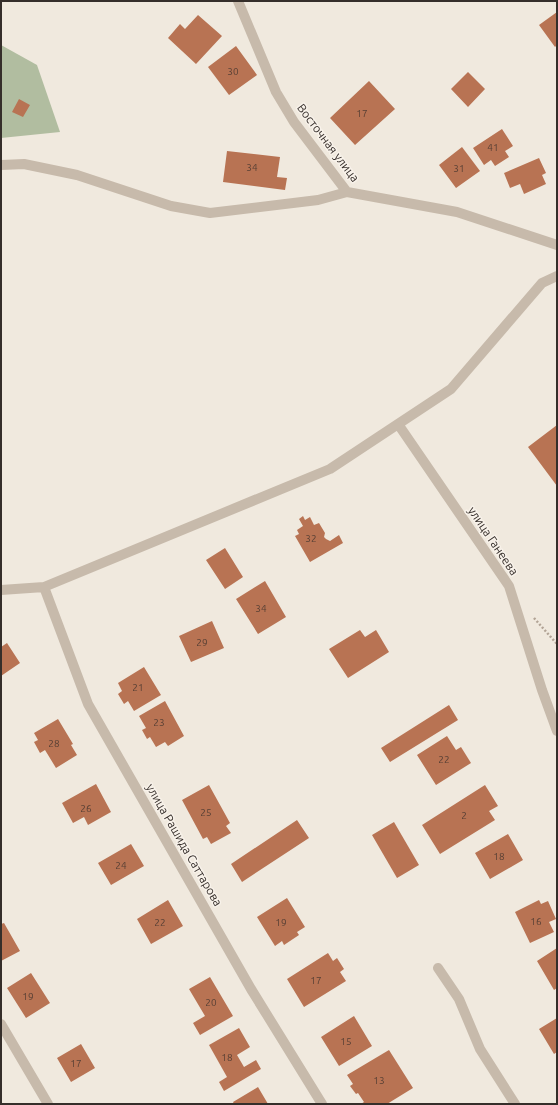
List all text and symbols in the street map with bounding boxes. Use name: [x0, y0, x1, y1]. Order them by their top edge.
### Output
house number: 30: [227, 66, 239, 77]
street label: Восточная улица: [295, 101, 362, 184]
house number: 17: [356, 108, 368, 119]
house number: 41: [487, 142, 499, 153]
house number: 34: [246, 162, 258, 173]
house number: 31: [453, 163, 465, 174]
street label: улица Ганеева: [466, 504, 521, 577]
house number: 32: [305, 533, 317, 544]
house number: 34: [255, 603, 267, 614]
house number: 29: [196, 637, 208, 648]
house number: 21: [132, 682, 144, 693]
house number: 23: [153, 717, 165, 728]
house number: 28: [48, 738, 60, 749]
house number: 22: [438, 754, 450, 765]
street label: улица Рашида Саттарова: [144, 781, 225, 908]
house number: 26: [80, 803, 92, 814]
house number: 25: [200, 807, 212, 818]
house number: 2: [461, 810, 467, 821]
house number: 18: [493, 851, 505, 862]
house number: 24: [115, 860, 127, 871]
house number: 16: [530, 916, 542, 927]
house number: 22: [154, 917, 166, 928]
house number: 19: [275, 917, 287, 928]
house number: 17: [310, 975, 322, 986]
house number: 19: [22, 991, 34, 1002]
house number: 20: [205, 997, 217, 1008]
house number: 15: [340, 1036, 352, 1047]
house number: 18: [221, 1052, 233, 1063]
house number: 17: [70, 1058, 82, 1069]
house number: 13: [373, 1075, 385, 1086]

